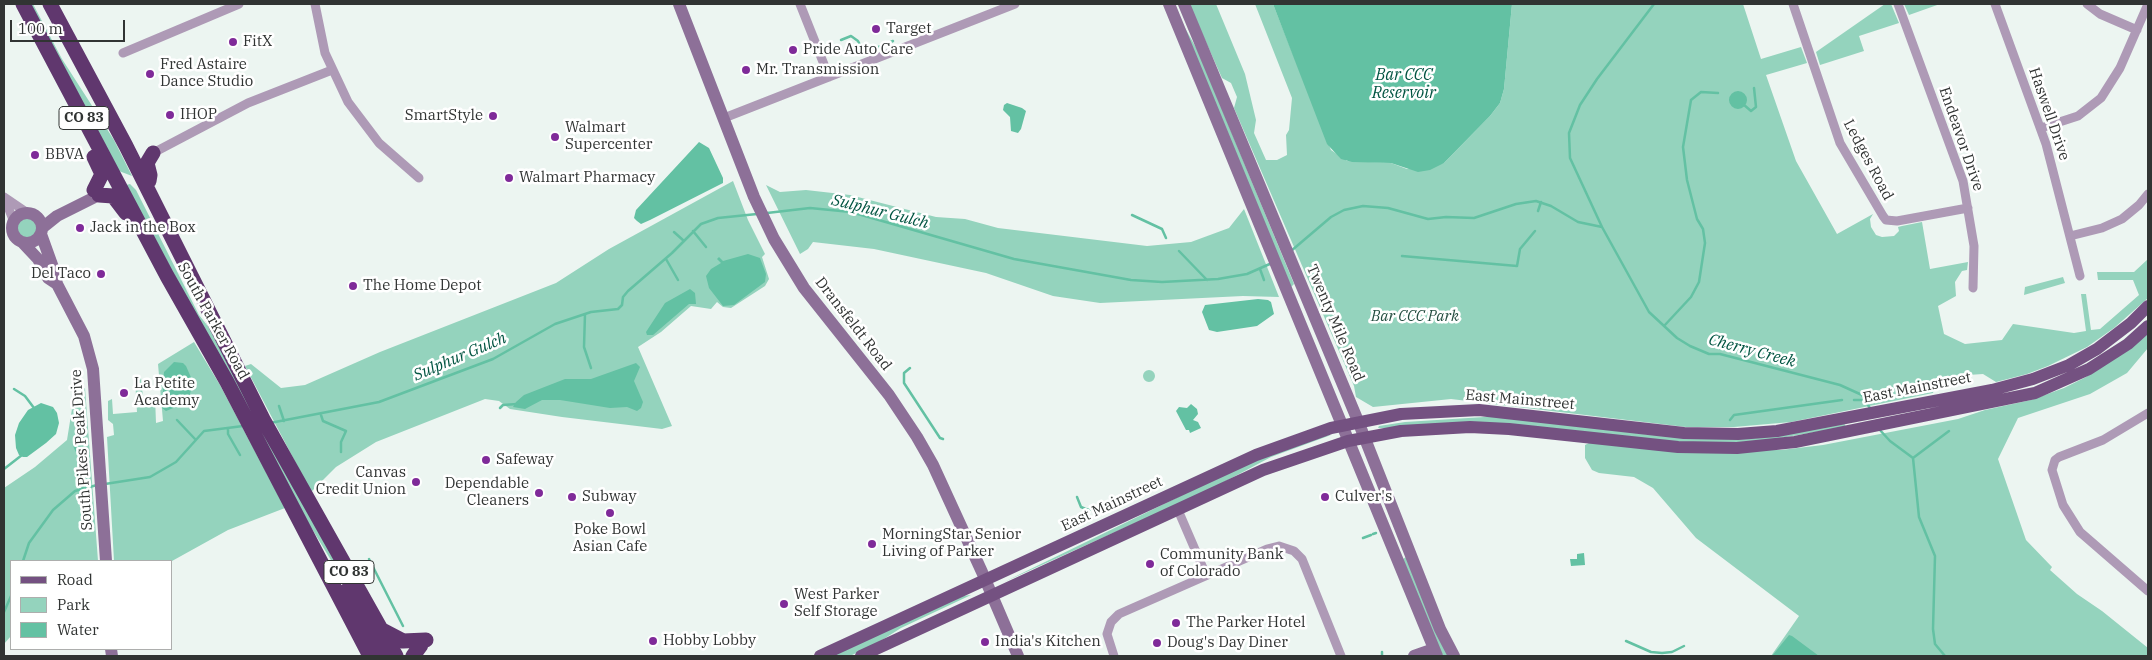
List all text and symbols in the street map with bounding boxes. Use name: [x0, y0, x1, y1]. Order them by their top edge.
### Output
scale bar: [12, 10, 128, 42]
text: 100 m: [18, 19, 63, 38]
place label: Target: [886, 20, 931, 38]
marker: Target: [870, 23, 882, 35]
place label: FitX: [243, 33, 272, 51]
marker: FitX: [227, 36, 239, 48]
place label: Pride Auto Care: [803, 41, 913, 59]
marker: Pride Auto Care: [787, 44, 799, 56]
place label: Fred Astaire Dance Studio: [160, 56, 253, 91]
place label: Mr. Transmission: [756, 61, 879, 79]
marker: Mr. Transmission: [740, 64, 752, 76]
water label: Bar CCC Reservoir: [1372, 65, 1436, 103]
street label: Haswell Drive: [2025, 65, 2073, 163]
marker: Fred Astaire Dance Studio: [144, 68, 156, 80]
street label: Endeavor Drive: [1935, 85, 1987, 193]
road number: CO 83: [59, 106, 109, 130]
place label: IHOP: [180, 106, 217, 124]
place label: SmartStyle: [405, 107, 483, 125]
marker: IHOP: [164, 109, 176, 121]
marker: SmartStyle: [487, 110, 499, 122]
street label: Ledges Road: [1839, 117, 1897, 203]
place label: Walmart Supercenter: [565, 119, 652, 154]
marker: Walmart Supercenter: [549, 131, 561, 143]
place label: BBVA: [45, 146, 84, 164]
marker: BBVA: [29, 149, 41, 161]
place label: Walmart Pharmacy: [519, 169, 655, 187]
marker: Walmart Pharmacy: [503, 172, 515, 184]
water label: Sulphur Gulch: [830, 191, 930, 233]
place label: Jack in the Box: [90, 219, 196, 237]
marker: Jack in the Box: [74, 222, 86, 234]
street label: South Parker Road: [173, 259, 253, 383]
street label: Twenty Mile Road: [1302, 262, 1368, 384]
place label: Del Taco: [31, 265, 91, 283]
marker: Del Taco: [95, 268, 107, 280]
street label: Dransfeldt Road: [811, 274, 895, 374]
place label: The Home Depot: [363, 277, 481, 295]
marker: The Home Depot: [347, 280, 359, 292]
park label: Bar CCC Park: [1371, 308, 1459, 326]
water label: Sulphur Gulch: [411, 329, 509, 385]
water label: Cherry Creek: [1706, 330, 1798, 372]
street label: South Pikes Peak Drive: [67, 369, 97, 531]
street label: East Mainstreet: [1861, 369, 1973, 407]
place label: La Petite Academy: [134, 375, 199, 410]
street label: East Mainstreet: [1464, 386, 1576, 414]
marker: La Petite Academy: [118, 387, 130, 399]
place label: Safeway: [496, 451, 554, 469]
marker: Safeway: [480, 454, 492, 466]
place label: Canvas Credit Union: [316, 464, 406, 499]
street label: East Mainstreet: [1058, 473, 1166, 535]
place label: Dependable Cleaners: [445, 475, 529, 510]
marker: Canvas Credit Union: [410, 476, 422, 488]
marker: Dependable Cleaners: [533, 487, 545, 499]
place label: Subway: [582, 488, 637, 506]
place label: Culver's: [1335, 488, 1392, 506]
marker: Subway: [566, 491, 578, 503]
marker: Culver's: [1319, 491, 1331, 503]
marker: Poke Bowl Asian Cafe: [604, 507, 616, 519]
place label: Poke Bowl Asian Cafe: [573, 521, 647, 556]
place label: MorningStar Senior Living of Parker: [882, 526, 1021, 561]
marker: MorningStar Senior Living of Parker: [866, 538, 878, 550]
place label: Community Bank of Colorado: [1160, 546, 1284, 581]
marker: Community Bank of Colorado: [1144, 558, 1156, 570]
legend: [10, 560, 172, 650]
road number: CO 83: [324, 560, 374, 584]
text: Road: [57, 570, 93, 589]
place label: West Parker Self Storage: [794, 586, 879, 621]
text: Park: [57, 595, 90, 614]
marker: West Parker Self Storage: [778, 598, 790, 610]
place label: The Parker Hotel: [1186, 614, 1305, 632]
marker: The Parker Hotel: [1170, 617, 1182, 629]
text: Water: [57, 620, 99, 639]
place label: Hobby Lobby: [663, 632, 756, 650]
place label: India's Kitchen: [995, 633, 1101, 651]
place label: Doug's Day Diner: [1167, 634, 1288, 652]
marker: Hobby Lobby: [647, 635, 659, 647]
marker: India's Kitchen: [979, 636, 991, 648]
marker: Doug's Day Diner: [1151, 637, 1163, 649]

